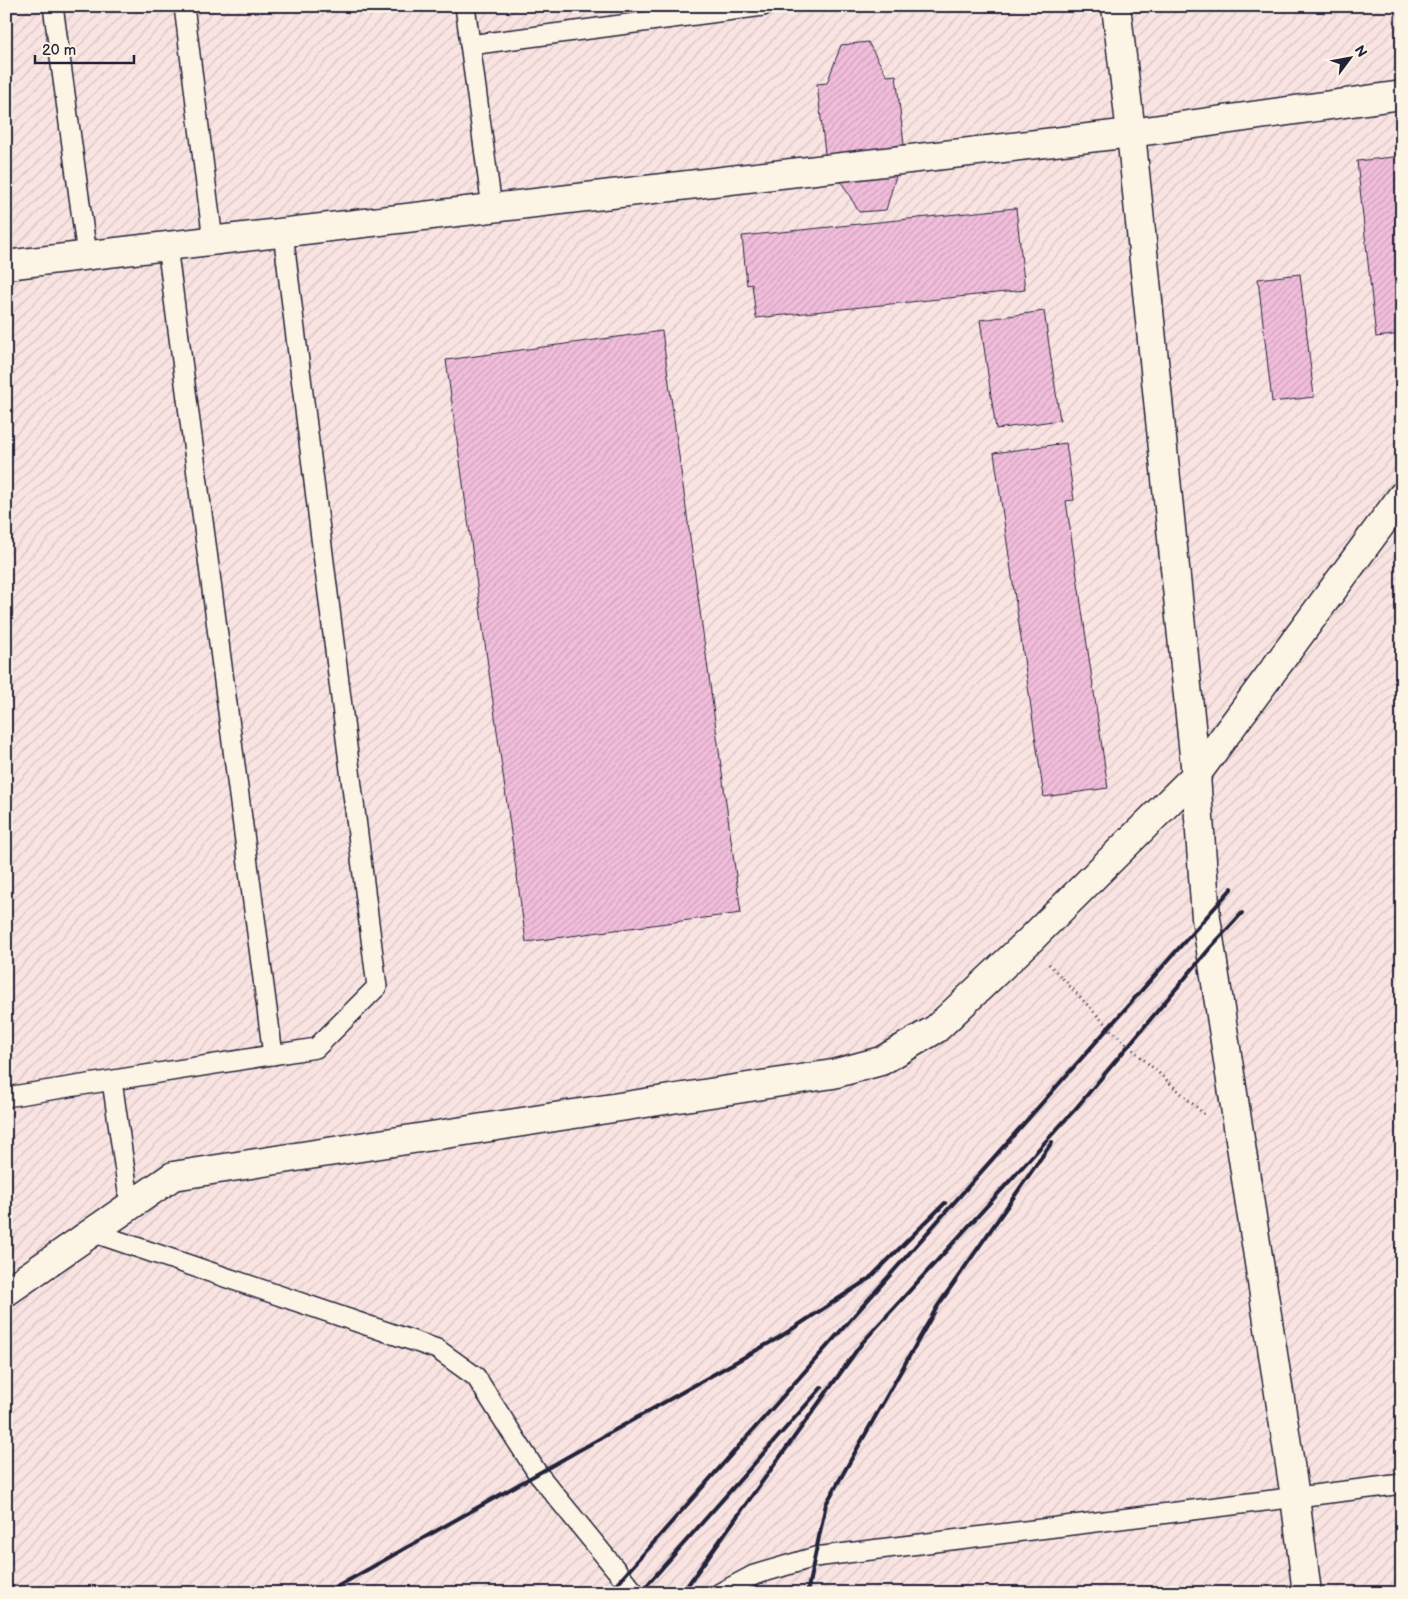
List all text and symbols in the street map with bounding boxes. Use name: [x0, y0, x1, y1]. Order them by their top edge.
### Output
scale bar: [35, 32, 134, 64]
north arrow: [1326, 32, 1376, 82]
text: 20 m: [42, 41, 76, 60]
text: N: [1351, 42, 1371, 60]

